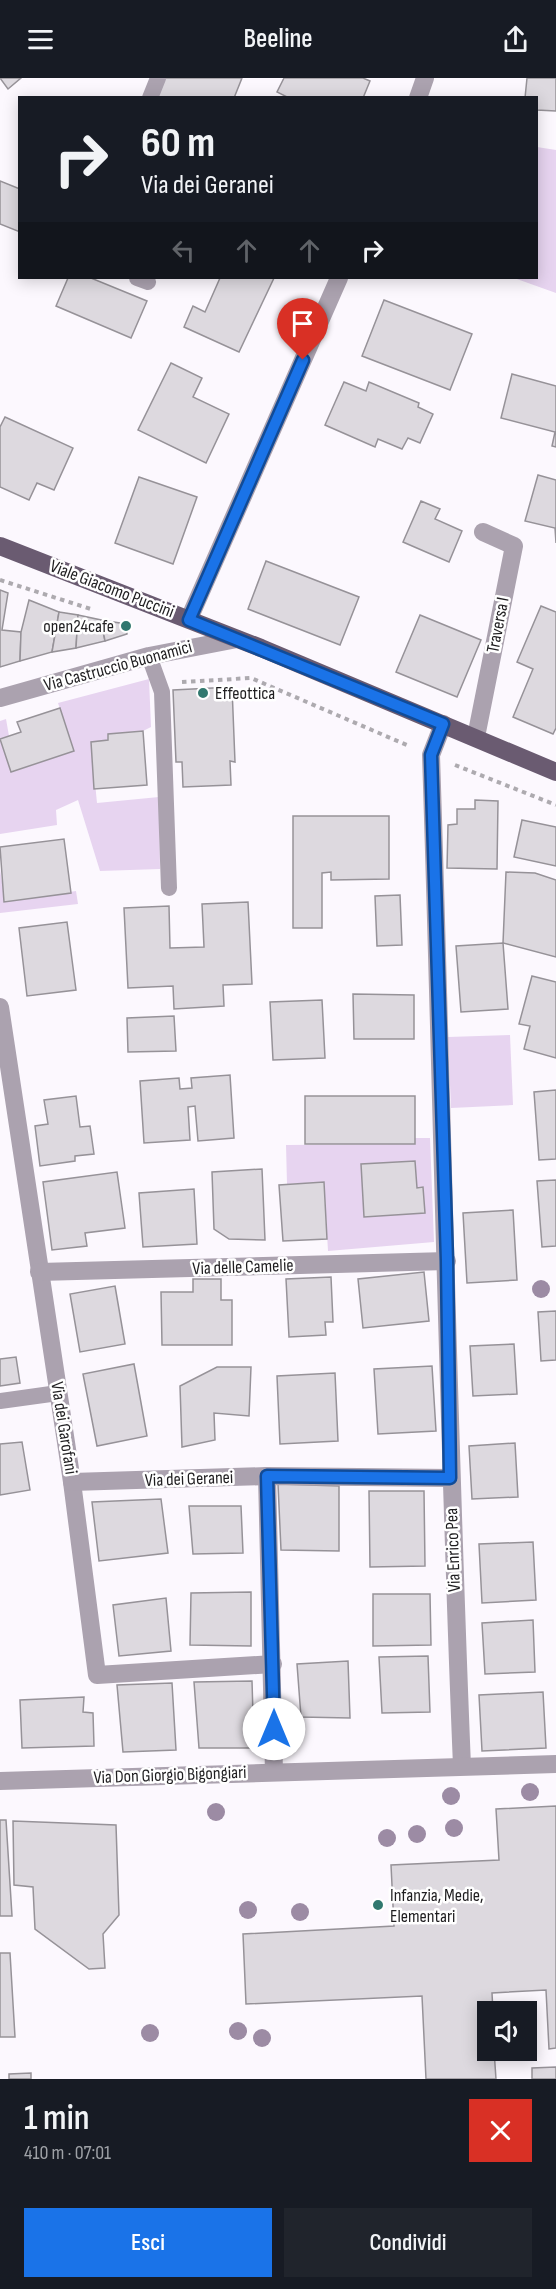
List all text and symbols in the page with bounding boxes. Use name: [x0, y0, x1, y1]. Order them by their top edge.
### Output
icon: menu: [24, 23, 57, 56]
text: Beeline: [243, 23, 313, 55]
icon: share: [499, 23, 532, 56]
text: 60 m: [141, 118, 215, 169]
icon: right: [42, 120, 120, 198]
text: Via dei Geranei: [141, 169, 274, 201]
icon: left: [167, 234, 200, 267]
icon: ahead: [230, 234, 263, 267]
icon: ahead: [293, 234, 326, 267]
icon: right: [356, 234, 389, 267]
pin: [277, 298, 328, 360]
icon: arrive: [286, 307, 319, 340]
street label: Viale Giacomo Puccini: [47, 556, 177, 622]
street label: Traversa I: [482, 595, 514, 655]
place label: open24cafe: [43, 616, 114, 637]
marker: open24cafe: [119, 619, 133, 633]
street label: Via Castruccio Buonamici: [42, 636, 194, 696]
place label: Effeottica: [215, 683, 275, 704]
marker: Effeottica: [196, 686, 210, 700]
street label: Via delle Camelie: [192, 1255, 294, 1279]
street label: Via dei Garofani: [46, 1380, 82, 1476]
street label: Via dei Geranei: [144, 1467, 234, 1491]
street label: Via Enrico Pea: [441, 1508, 465, 1592]
position arrow: [242, 1697, 306, 1761]
street label: Via Don Giorgio Bigongiari: [93, 1762, 247, 1788]
place label: Infanzia, Medie, Elementari: [390, 1885, 483, 1927]
marker: Infanzia, Medie, Elementari: [371, 1898, 385, 1912]
map controls: [477, 2001, 537, 2061]
button: sound: [477, 2001, 537, 2061]
text: 1 min: [24, 2097, 89, 2140]
button: close: [469, 2099, 532, 2162]
text: 410 m · 07:01: [24, 2141, 111, 2165]
button: Esci: [24, 2208, 272, 2277]
button: Condividi: [284, 2208, 532, 2277]

